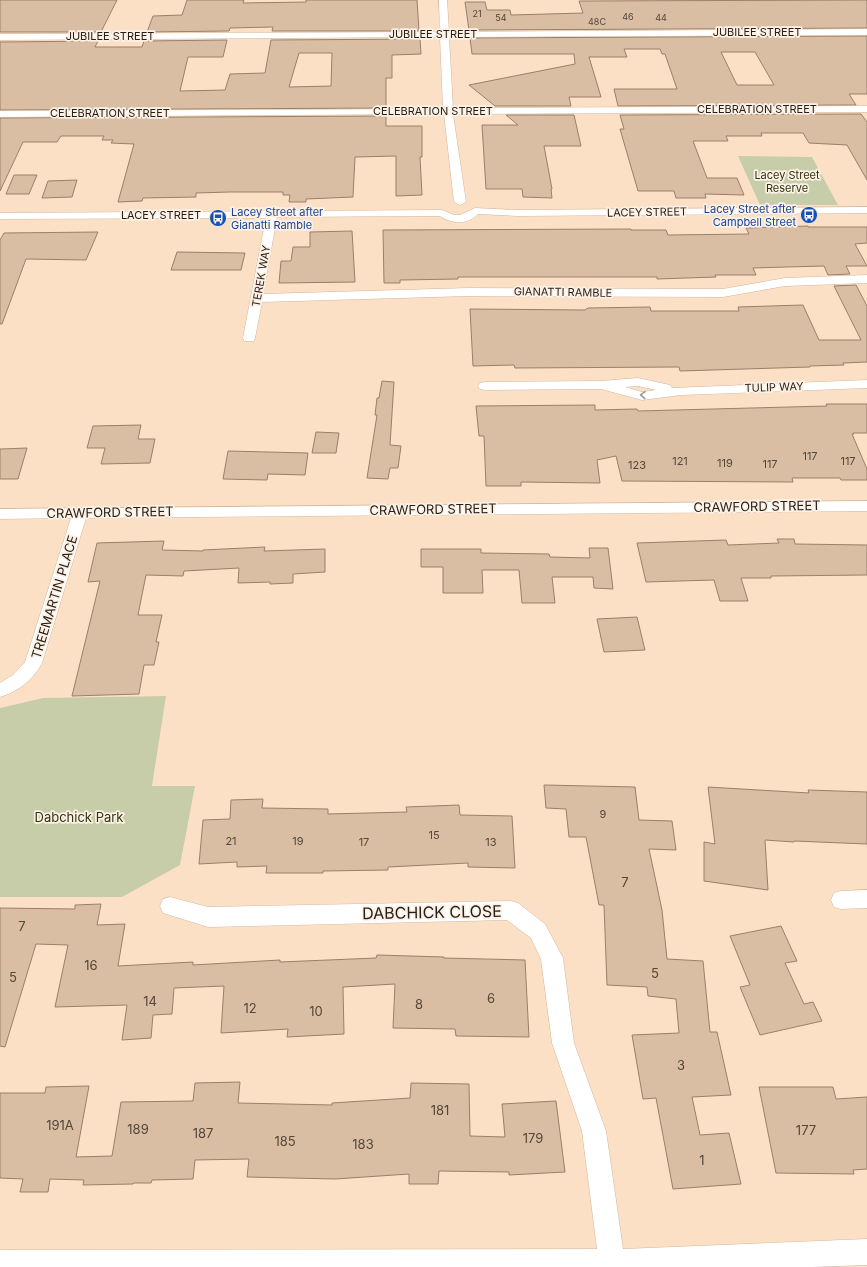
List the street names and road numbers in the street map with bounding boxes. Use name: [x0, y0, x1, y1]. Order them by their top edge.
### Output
street label: JUBILEE STREET: [713, 25, 801, 39]
street label: JUBILEE STREET: [389, 27, 477, 41]
street label: JUBILEE STREET: [66, 29, 154, 43]
street label: CELEBRATION STREET: [697, 102, 817, 116]
street label: CELEBRATION STREET: [373, 104, 493, 118]
street label: CELEBRATION STREET: [50, 106, 170, 120]
street label: LACEY STREET: [607, 204, 687, 220]
street label: LACEY STREET: [121, 208, 201, 222]
street label: TEREK WAY: [249, 244, 273, 308]
street label: GIANATTI RAMBLE: [514, 284, 612, 300]
street label: TULIP WAY: [744, 379, 804, 395]
street label: CRAWFORD STREET: [693, 497, 821, 515]
street label: CRAWFORD STREET: [369, 500, 497, 518]
street label: CRAWFORD STREET: [46, 503, 174, 521]
street label: TREEMARTIN PLACE: [28, 533, 80, 661]
street label: DABCHICK CLOSE: [362, 901, 502, 923]

